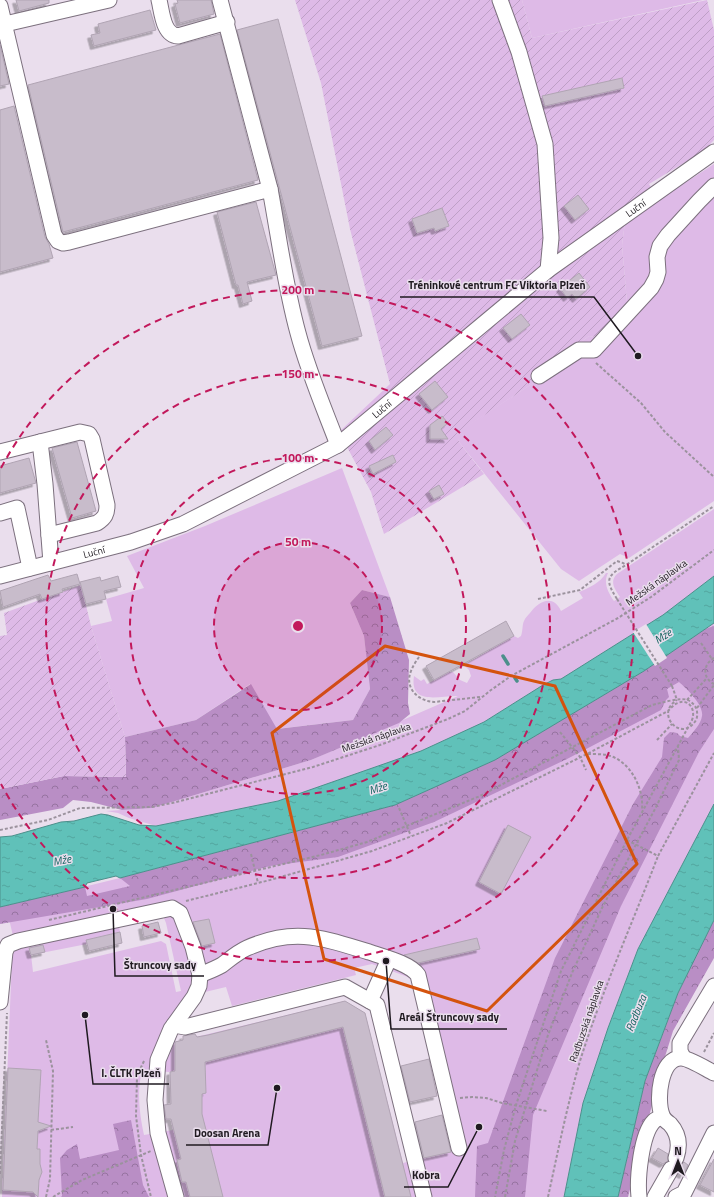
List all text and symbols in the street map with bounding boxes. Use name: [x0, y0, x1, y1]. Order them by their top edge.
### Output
street label: Luční: [622, 195, 650, 221]
callout: Tréninkové centrum FC Viktoria Plzeň: [400, 274, 594, 297]
text: Tréninkové centrum FC Viktoria Plzeň: [408, 277, 586, 293]
text: 200 m: [282, 280, 314, 299]
text: 150 m: [282, 364, 314, 383]
street label: Luční: [369, 396, 396, 422]
text: 100 m: [282, 448, 314, 467]
text: 50 m: [285, 532, 311, 551]
street label: Luční: [81, 542, 107, 562]
street label: Mežská náplavka: [622, 556, 690, 609]
centre of rings: [291, 619, 305, 633]
water label: Mže: [651, 624, 676, 648]
street label: Mežská náplavka: [340, 719, 413, 756]
water label: Mže: [367, 777, 390, 798]
water label: Mže: [52, 850, 73, 870]
callout: Štruncovy sady: [115, 953, 204, 976]
text: Štruncovy sady: [124, 957, 197, 973]
street label: Radbuzská náplavka: [565, 978, 608, 1064]
water label: Radbuza: [621, 992, 651, 1034]
callout: Areál Štruncovy sady: [391, 1006, 507, 1029]
text: Areál Štruncovy sady: [399, 1009, 499, 1025]
callout: I. ČLTK Plzeň: [93, 1061, 169, 1084]
text: I. ČLTK Plzeň: [101, 1065, 161, 1081]
callout: Doosan Arena: [186, 1122, 268, 1145]
text: Doosan Arena: [194, 1125, 260, 1141]
north arrow: [658, 1141, 698, 1181]
text: N: [674, 1143, 682, 1159]
callout: Kobra: [404, 1164, 448, 1187]
text: Kobra: [412, 1167, 440, 1183]

